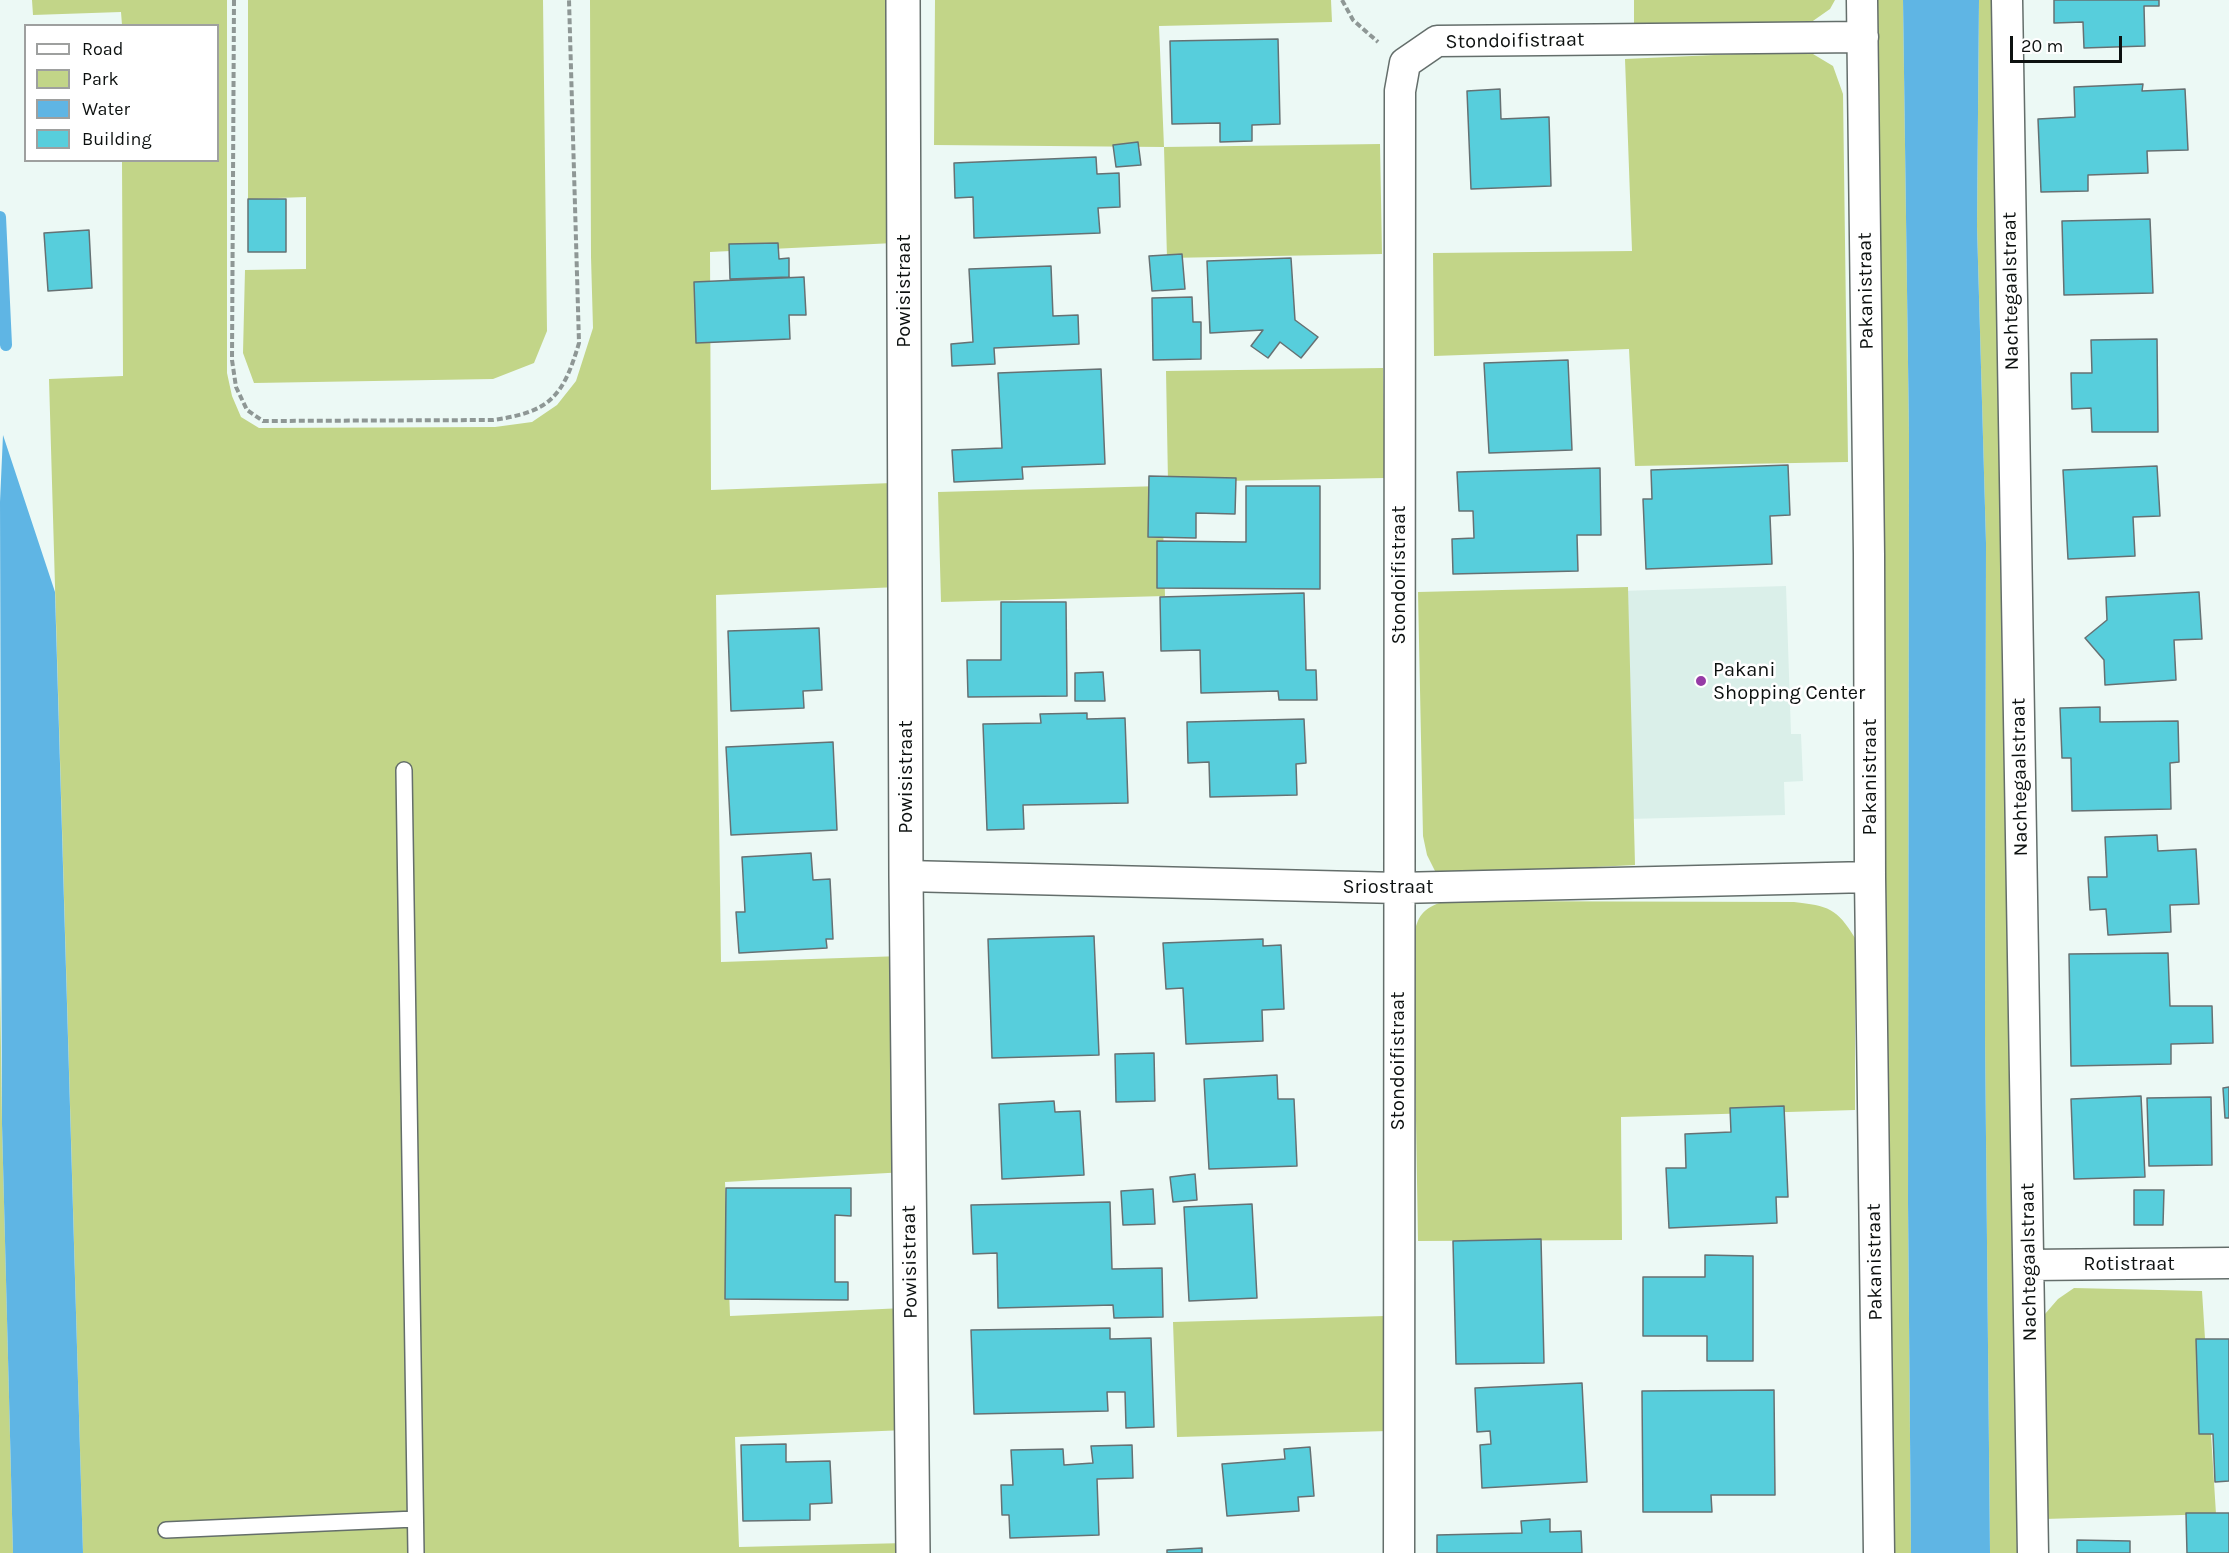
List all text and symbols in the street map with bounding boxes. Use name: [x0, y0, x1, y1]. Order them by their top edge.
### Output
legend: [24, 24, 219, 162]
scale bar: [2013, 24, 2126, 62]
street label: Stondoifistraat: [1445, 28, 1585, 54]
text: 20 m: [2021, 35, 2063, 57]
text: Road: [82, 38, 123, 60]
text: Park: [82, 68, 119, 90]
text: Water: [82, 98, 130, 120]
text: Building: [82, 128, 152, 150]
street label: Nachtegaalstraat: [1998, 212, 2024, 370]
street label: Pakanistraat: [1853, 232, 1879, 350]
street label: Powisistraat: [892, 234, 916, 348]
street label: Stondoifistraat: [1387, 506, 1411, 644]
place label: Pakani Shopping Center: [1713, 658, 1865, 705]
marker: Pakani Shopping Center: [1694, 674, 1708, 688]
street label: Nachtegaalstraat: [2007, 698, 2033, 856]
street label: Pakanistraat: [1858, 718, 1882, 836]
street label: Powisistraat: [894, 720, 918, 834]
street label: Sriostraat: [1342, 875, 1434, 899]
street label: Stondoifistraat: [1386, 992, 1410, 1130]
street label: Nachtegaalstraat: [2016, 1183, 2042, 1341]
street label: Pakanistraat: [1862, 1203, 1888, 1321]
street label: Powisistraat: [897, 1205, 923, 1319]
street label: Rotistraat: [2083, 1252, 2175, 1276]

